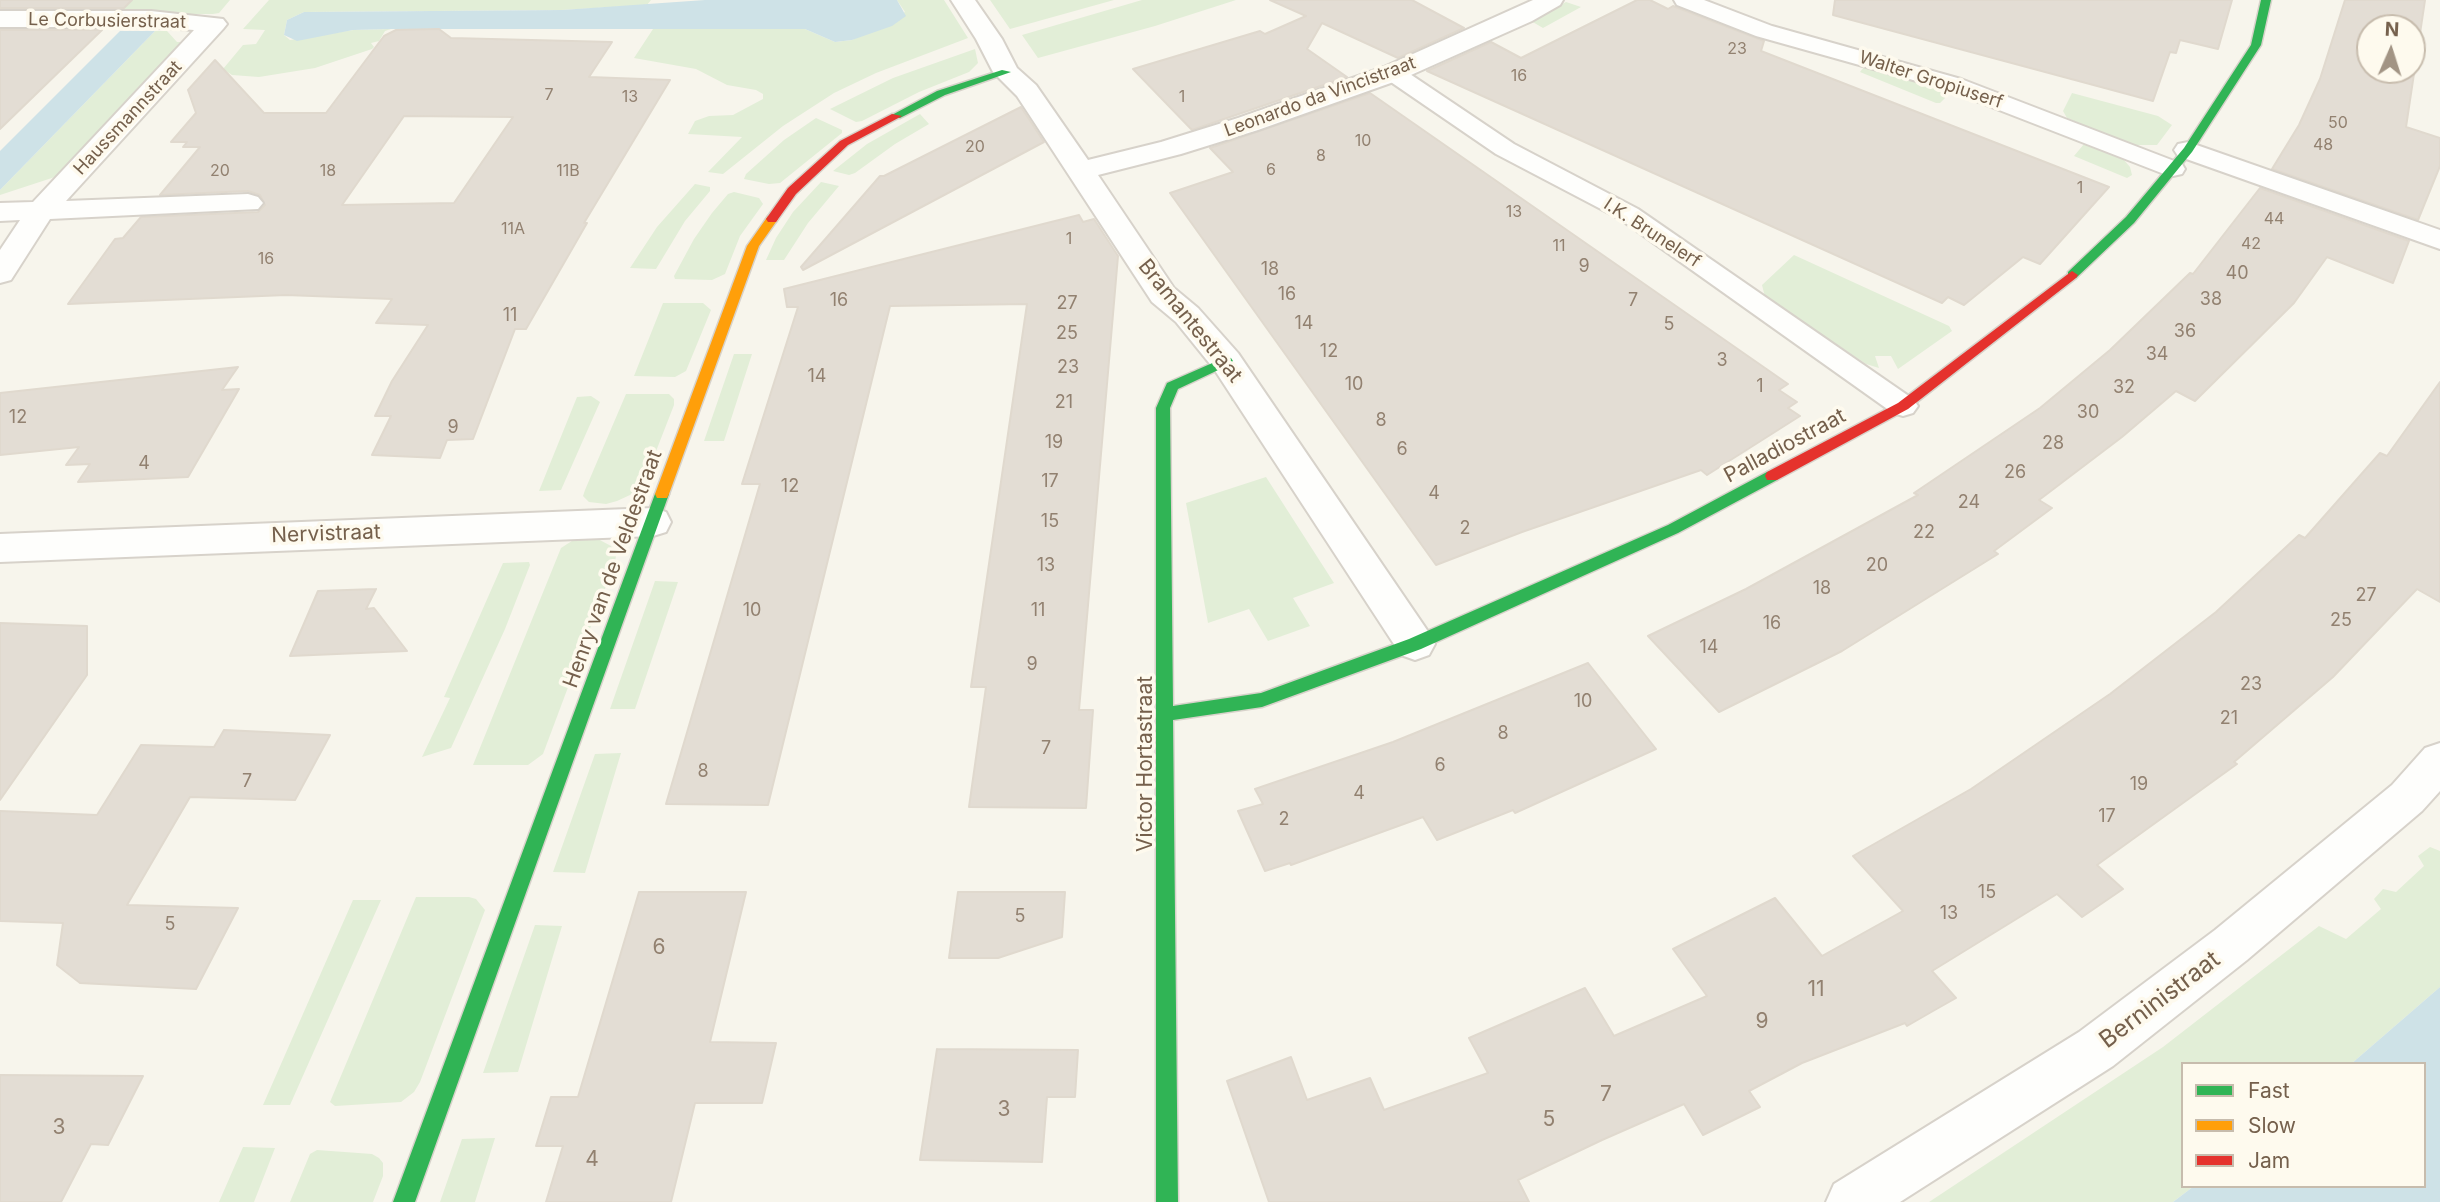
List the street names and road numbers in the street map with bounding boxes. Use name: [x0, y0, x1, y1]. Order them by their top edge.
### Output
street label: Le Corbusierstraat: [28, 9, 186, 33]
street label: Walter Gropiuserf: [1856, 47, 2006, 113]
street label: Leonardo da Vincistraat: [1221, 52, 1419, 142]
street label: Haussmannstraat: [69, 56, 187, 180]
street label: I.K. Brunelerf: [1599, 194, 1705, 272]
street label: Bramantestraat: [1133, 254, 1247, 388]
street label: Palladiostraat: [1720, 403, 1850, 489]
street label: Henry van de Veldestraat: [558, 447, 668, 691]
street label: Nervistraat: [271, 519, 381, 549]
street label: Victor Hortastraat: [1133, 676, 1159, 852]
street label: Berninistraat: [2094, 945, 2226, 1055]

